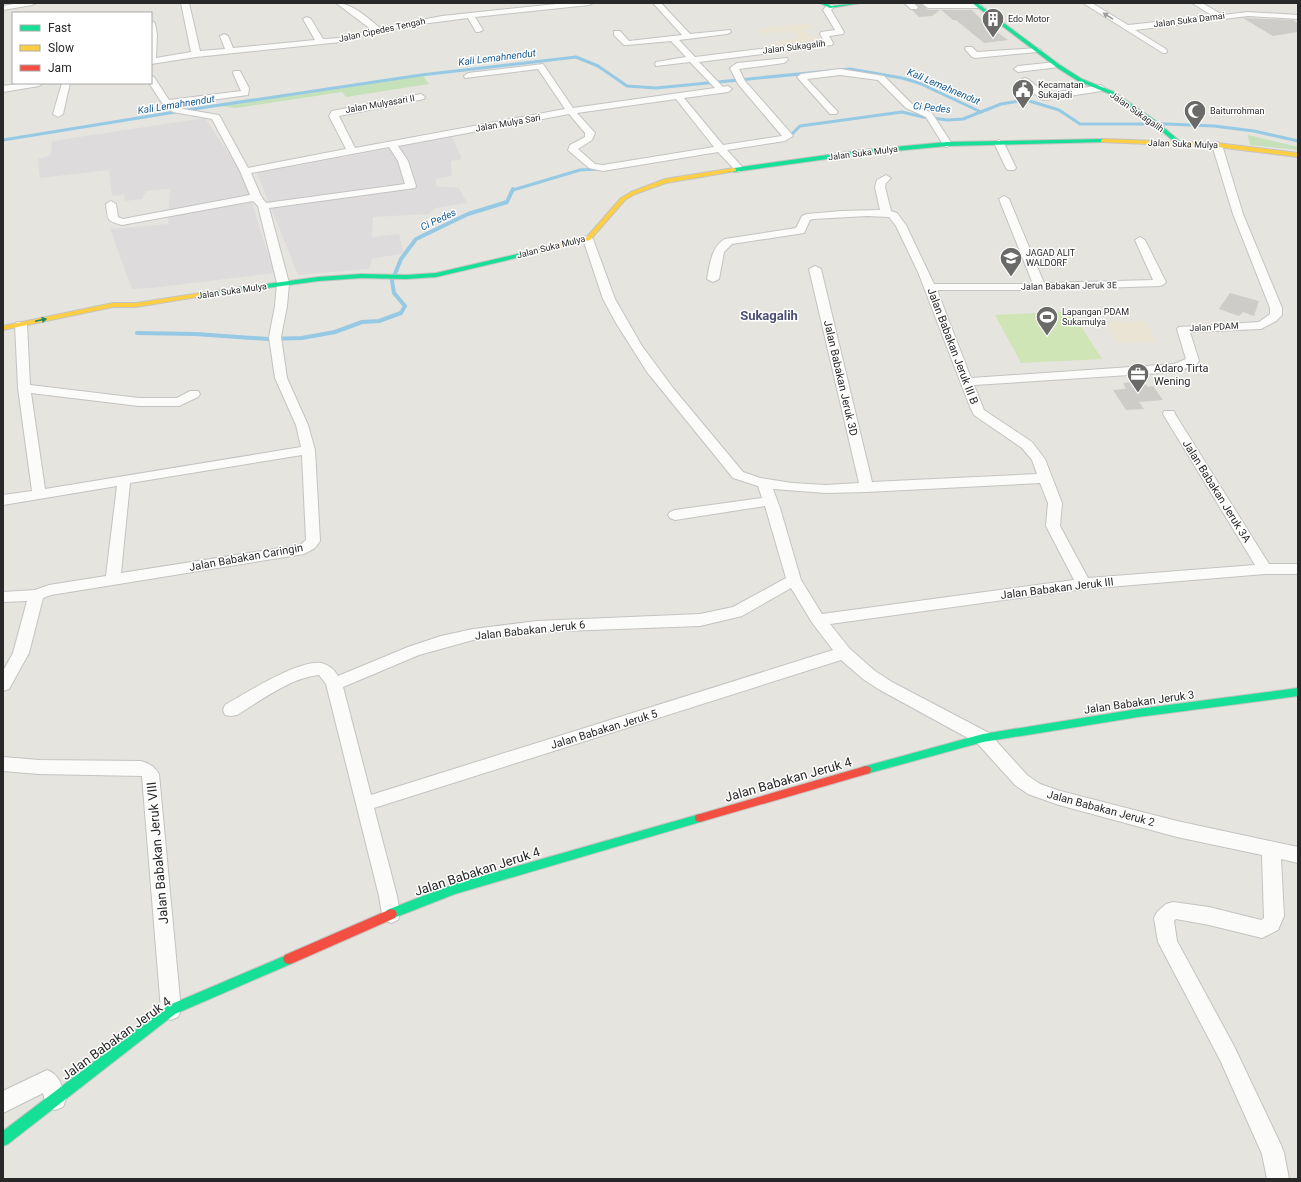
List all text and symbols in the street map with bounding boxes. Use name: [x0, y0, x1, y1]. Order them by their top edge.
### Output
building icon: Edo Motor: [980, 6, 1006, 39]
street label: Jalan Suka Damai: [1153, 11, 1225, 29]
legend: [12, 12, 152, 84]
one-way arrow: [1103, 12, 1113, 20]
place label: Edo Motor: [1008, 14, 1050, 24]
street label: Jalan Cipedes Tengah: [338, 16, 426, 44]
text: Fast: [48, 21, 71, 35]
street label: Jalan Sukagalih: [762, 38, 826, 56]
text: Slow: [48, 41, 74, 55]
water label: Kali Lemahnendut: [458, 47, 537, 68]
text: Jam: [48, 61, 72, 75]
water label: Kali Lemahnendut: [906, 66, 983, 107]
public building icon: Kecamatan Sukajadi: [1010, 77, 1036, 110]
place label: Kecamatan Sukajadi: [1038, 80, 1084, 100]
street label: Jalan Sukagalih: [1108, 90, 1166, 134]
water label: Kali Lemahnendut: [137, 93, 216, 116]
street label: Jalan Mulyasari II: [345, 93, 415, 115]
mosque icon: Baiturrohman: [1182, 98, 1208, 131]
water label: Ci Pedes: [913, 100, 951, 115]
place label: Baiturrohman: [1210, 106, 1264, 116]
street label: Jalan Mulya Sari: [475, 112, 541, 134]
street label: Jalan Suka Mulya: [1148, 138, 1218, 150]
street label: Jalan Suka Mulya: [828, 144, 899, 162]
water label: Ci Pedes: [419, 206, 458, 232]
street label: Jalan Suka Mulya: [516, 234, 586, 260]
school or university icon: JAGAD ALIT WALDORF: [998, 245, 1024, 278]
place label: JAGAD ALIT WALDORF: [1026, 248, 1076, 268]
street label: Jalan Babakan Jeruk 3E: [1021, 280, 1117, 292]
street label: Jalan Suka Mulya: [197, 281, 268, 301]
street label: Jalan Babakan Jeruk III B: [924, 286, 981, 406]
sports icon: Lapangan PDAM Sukamulya: [1034, 304, 1060, 337]
place label: Lapangan PDAM Sukamulya: [1062, 307, 1129, 327]
district label: Sukagalih: [740, 308, 798, 323]
one-way arrow: [35, 316, 47, 322]
street label: Jalan Babakan Jeruk 3D: [821, 319, 860, 437]
street label: Jalan PDAM: [1189, 321, 1239, 333]
office icon: Adaro Tirta Wening: [1125, 361, 1151, 394]
place label: Adaro Tirta Wening: [1154, 362, 1209, 388]
street label: Jalan Babakan Jeruk 3A: [1180, 438, 1254, 546]
street label: Jalan Babakan Caringin: [188, 541, 304, 574]
street label: Jalan Babakan Jeruk III: [1000, 575, 1114, 602]
street label: Jalan Babakan Jeruk 6: [474, 618, 586, 643]
street label: Jalan Babakan Jeruk 3: [1083, 688, 1195, 717]
street label: Jalan Babakan Jeruk 5: [549, 707, 659, 752]
street label: Jalan Babakan Jeruk 4: [723, 754, 854, 805]
street label: Jalan Babakan Jeruk VIII: [144, 781, 171, 925]
street label: Jalan Babakan Jeruk 2: [1046, 788, 1156, 829]
street label: Jalan Babakan Jeruk 4: [412, 844, 543, 899]
street label: Jalan Babakan Jeruk 4: [59, 993, 174, 1083]

